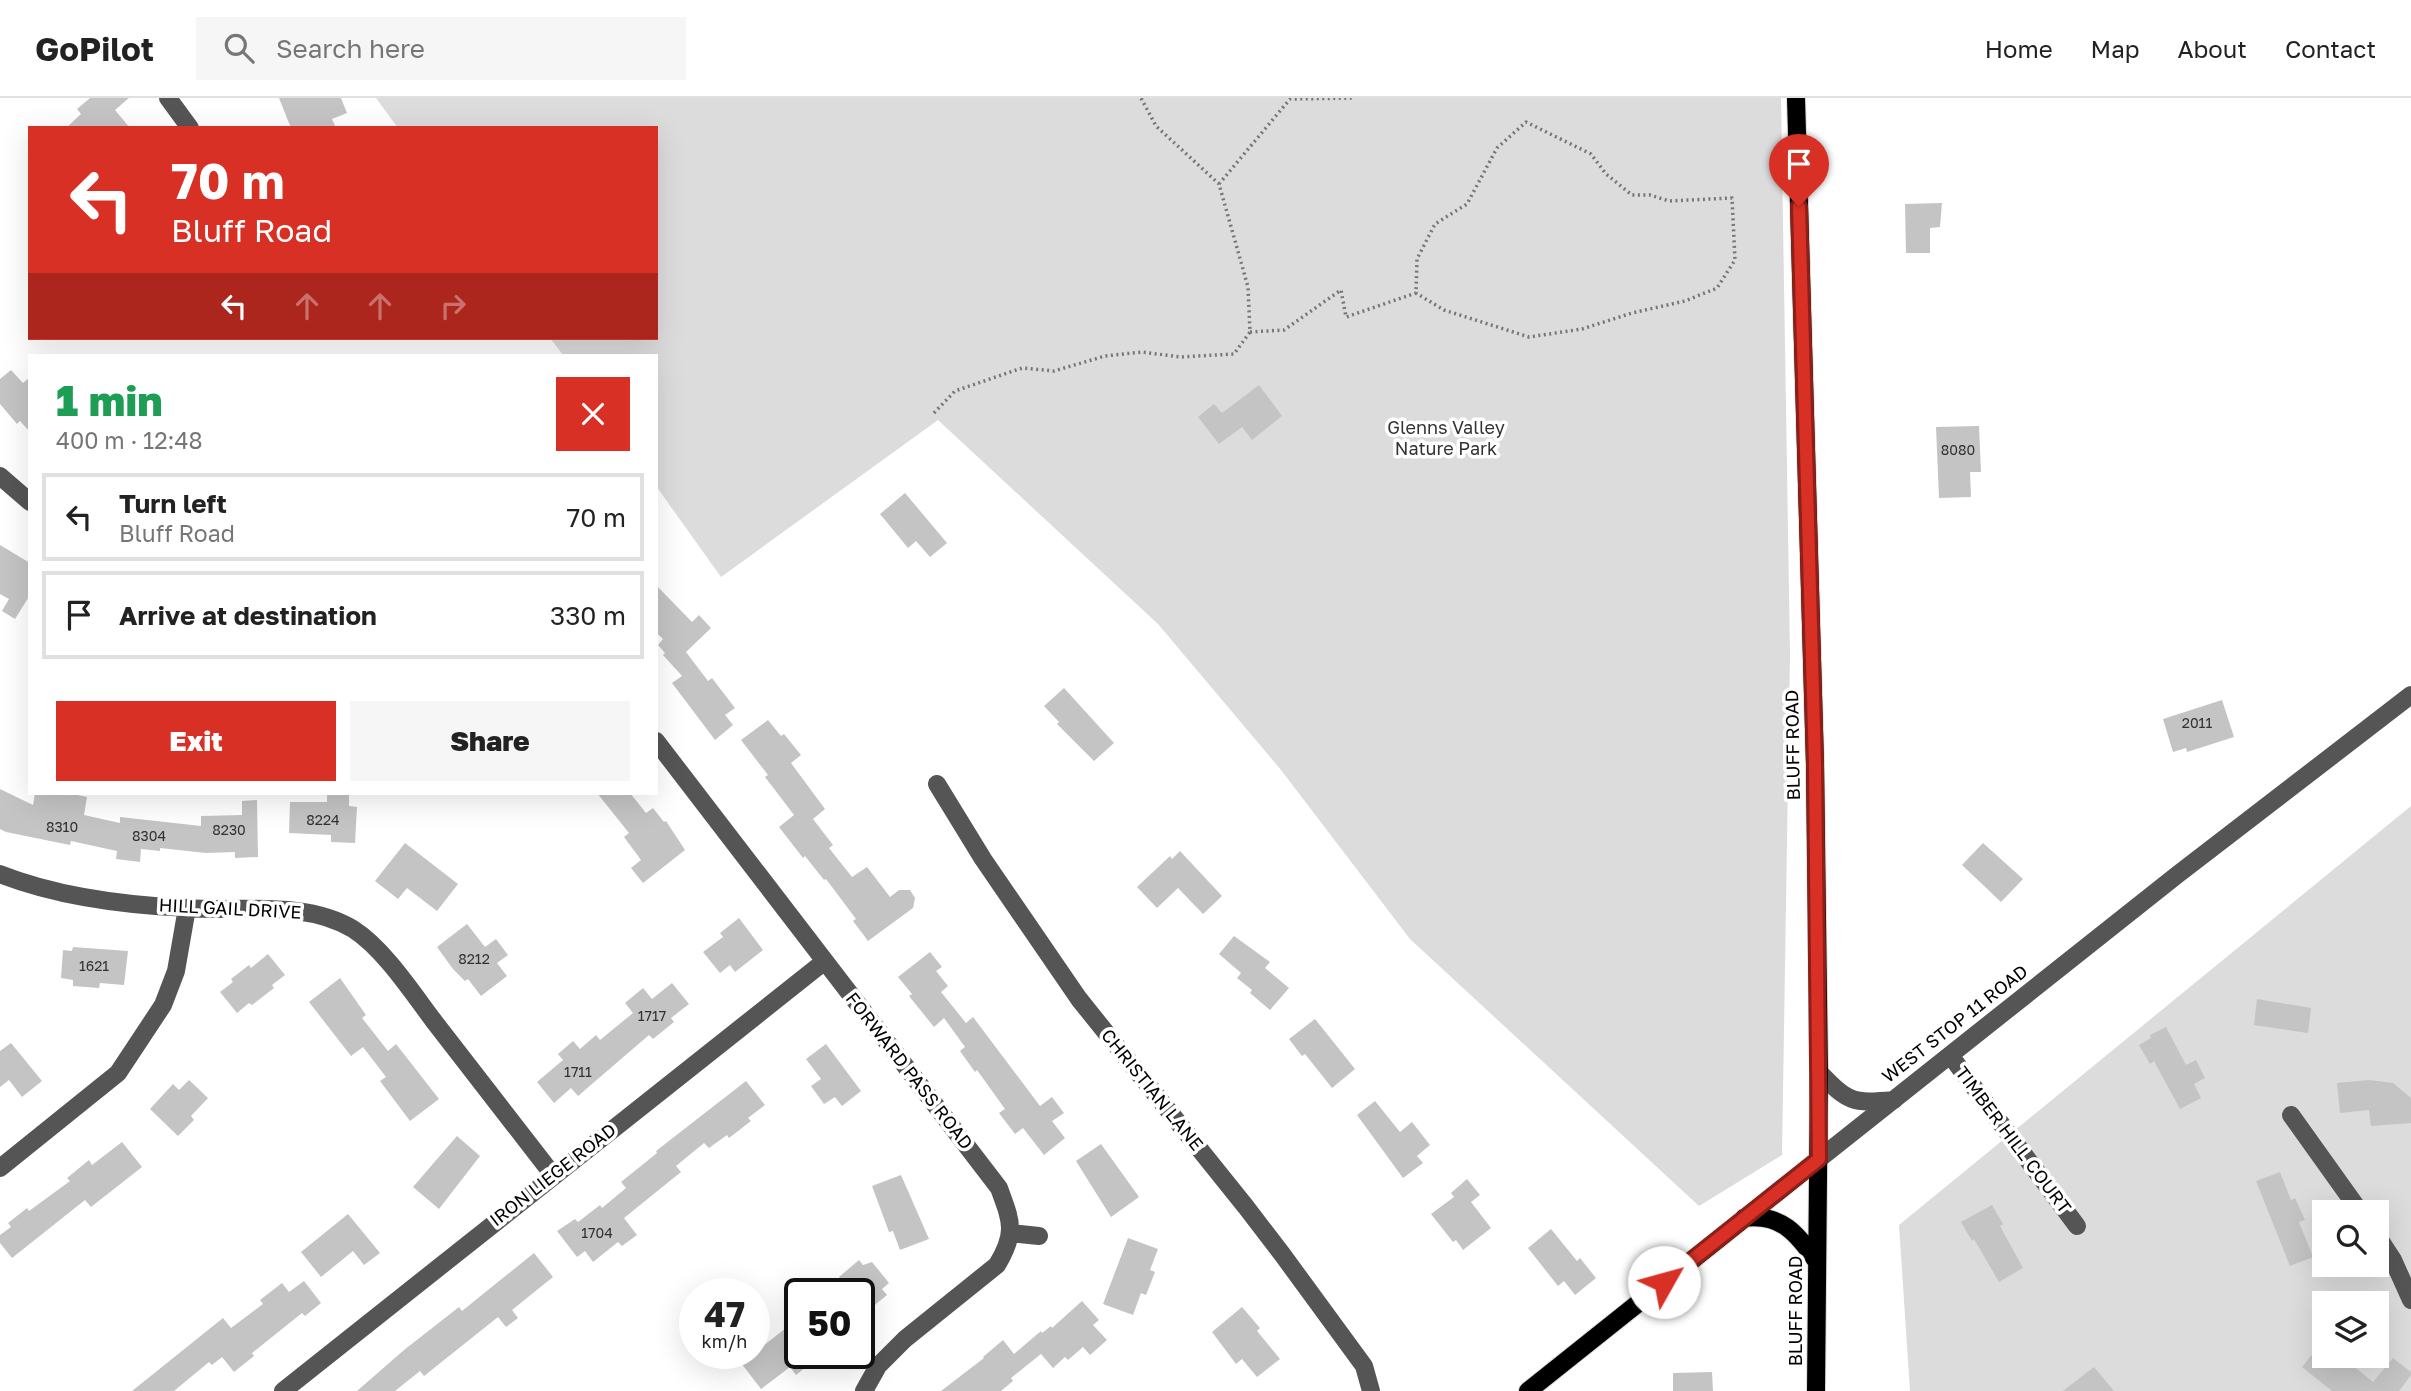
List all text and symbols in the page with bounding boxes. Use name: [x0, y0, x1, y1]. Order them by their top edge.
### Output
search box: [196, 17, 686, 80]
text: GoPilot: [35, 29, 154, 68]
icon: search: [220, 29, 258, 67]
text: Search here: [276, 33, 425, 64]
text: Home: [1985, 34, 2053, 63]
text: Map: [2091, 34, 2140, 63]
text: About: [2178, 34, 2247, 63]
text: Contact: [2285, 34, 2376, 63]
pin: [1769, 134, 1829, 206]
icon: arrive: [1780, 145, 1818, 183]
text: 70 m: [171, 151, 285, 210]
icon: left: [56, 154, 147, 245]
text: Bluff Road: [171, 211, 332, 249]
icon: left: [215, 287, 253, 325]
icon: ahead: [288, 287, 326, 325]
icon: ahead: [361, 287, 399, 325]
icon: right: [434, 287, 472, 325]
text: 1 min: [56, 375, 163, 425]
button: close: [556, 377, 630, 451]
park label: Glenns Valley Nature Park: [1387, 416, 1505, 459]
text: 400 m · 12:48: [56, 426, 203, 454]
house number: 8080: [1941, 441, 1975, 458]
text: Turn left: [119, 488, 227, 519]
icon: left: [60, 498, 98, 536]
text: 70 m: [567, 502, 626, 533]
text: Bluff Road: [119, 519, 235, 547]
icon: arrive: [60, 596, 98, 634]
text: Arrive at destination: [119, 600, 377, 631]
text: 330 m: [550, 600, 626, 631]
street label: BLUFF ROAD: [1780, 689, 1804, 801]
button: Exit: [56, 701, 336, 781]
button: Share: [350, 701, 630, 781]
house number: 2011: [2182, 714, 2212, 731]
house number: 8224: [306, 811, 340, 828]
house number: 8310: [46, 818, 78, 835]
house number: 8230: [212, 821, 246, 838]
house number: 8304: [132, 827, 166, 844]
street label: HILL GAIL DRIVE: [158, 893, 302, 923]
house number: 8212: [458, 950, 490, 967]
house number: 1621: [79, 957, 109, 974]
street label: WEST STOP 11 ROAD: [1877, 959, 2032, 1087]
street label: FORWARD PASS ROAD: [842, 987, 978, 1153]
house number: 1717: [638, 1007, 666, 1024]
street label: CHRISTIAN LANE: [1097, 1024, 1208, 1154]
street label: TIMBER HILL COURT: [1951, 1062, 2076, 1217]
house number: 1711: [564, 1063, 592, 1080]
street label: IRON LIEGE ROAD: [485, 1118, 620, 1230]
map controls: [2312, 1200, 2389, 1368]
button: search: [2312, 1200, 2389, 1277]
house number: 1704: [581, 1224, 613, 1241]
position arrow: [1627, 1245, 1701, 1319]
street label: BLUFF ROAD: [1784, 1256, 1806, 1366]
speed limit sign: 50: [784, 1278, 875, 1369]
button: layers: [2312, 1291, 2389, 1368]
text: 47: [704, 1293, 745, 1335]
text: km/h: [702, 1330, 747, 1352]

